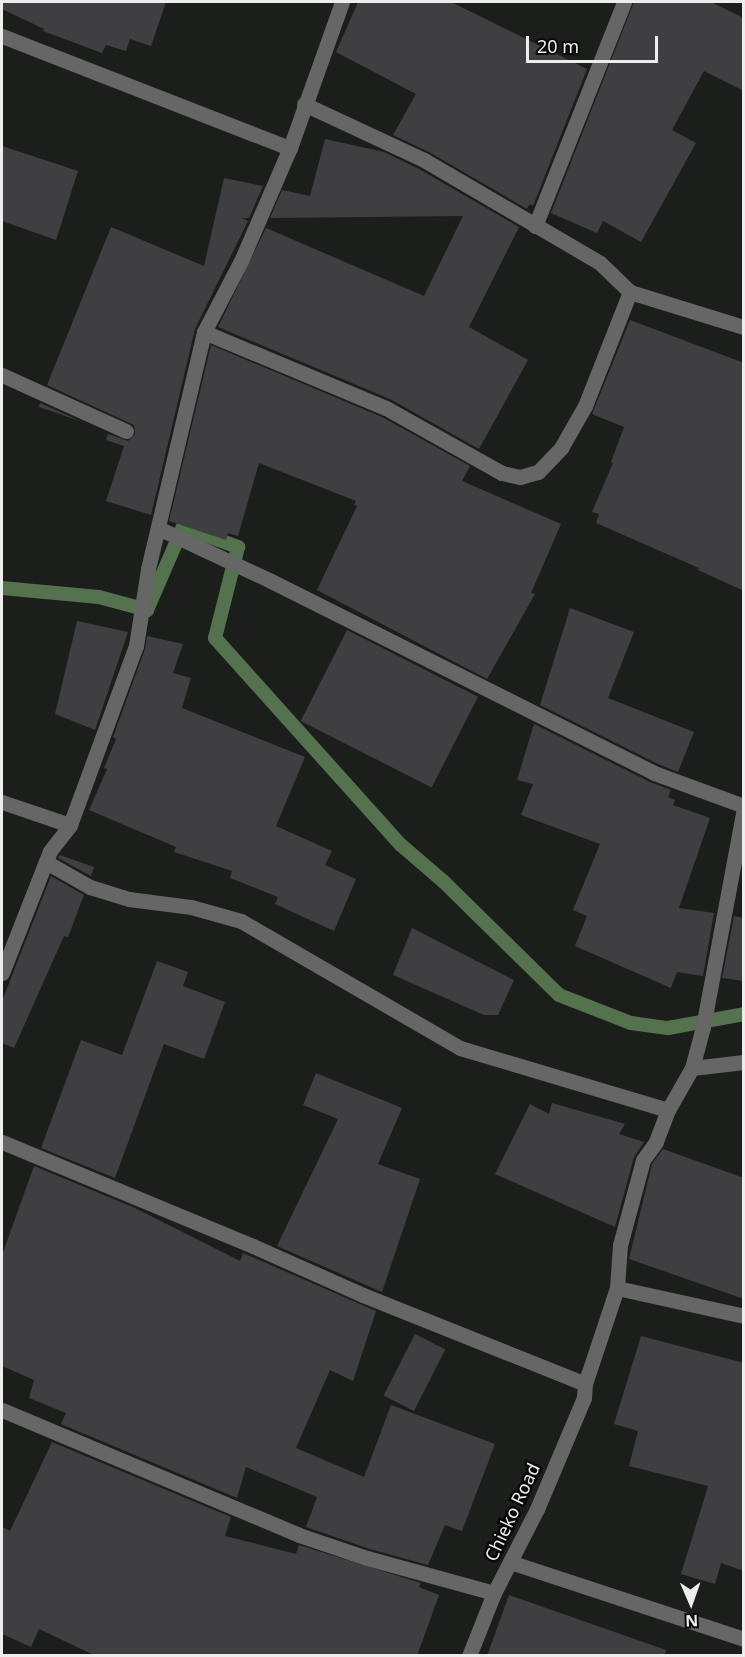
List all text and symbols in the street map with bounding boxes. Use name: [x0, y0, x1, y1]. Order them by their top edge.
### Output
scale bar: [529, 24, 661, 62]
text: 20 m: [537, 34, 579, 58]
street label: Chieko Road: [480, 1460, 544, 1564]
north arrow: [661, 1573, 721, 1633]
text: N: [685, 1610, 699, 1632]

